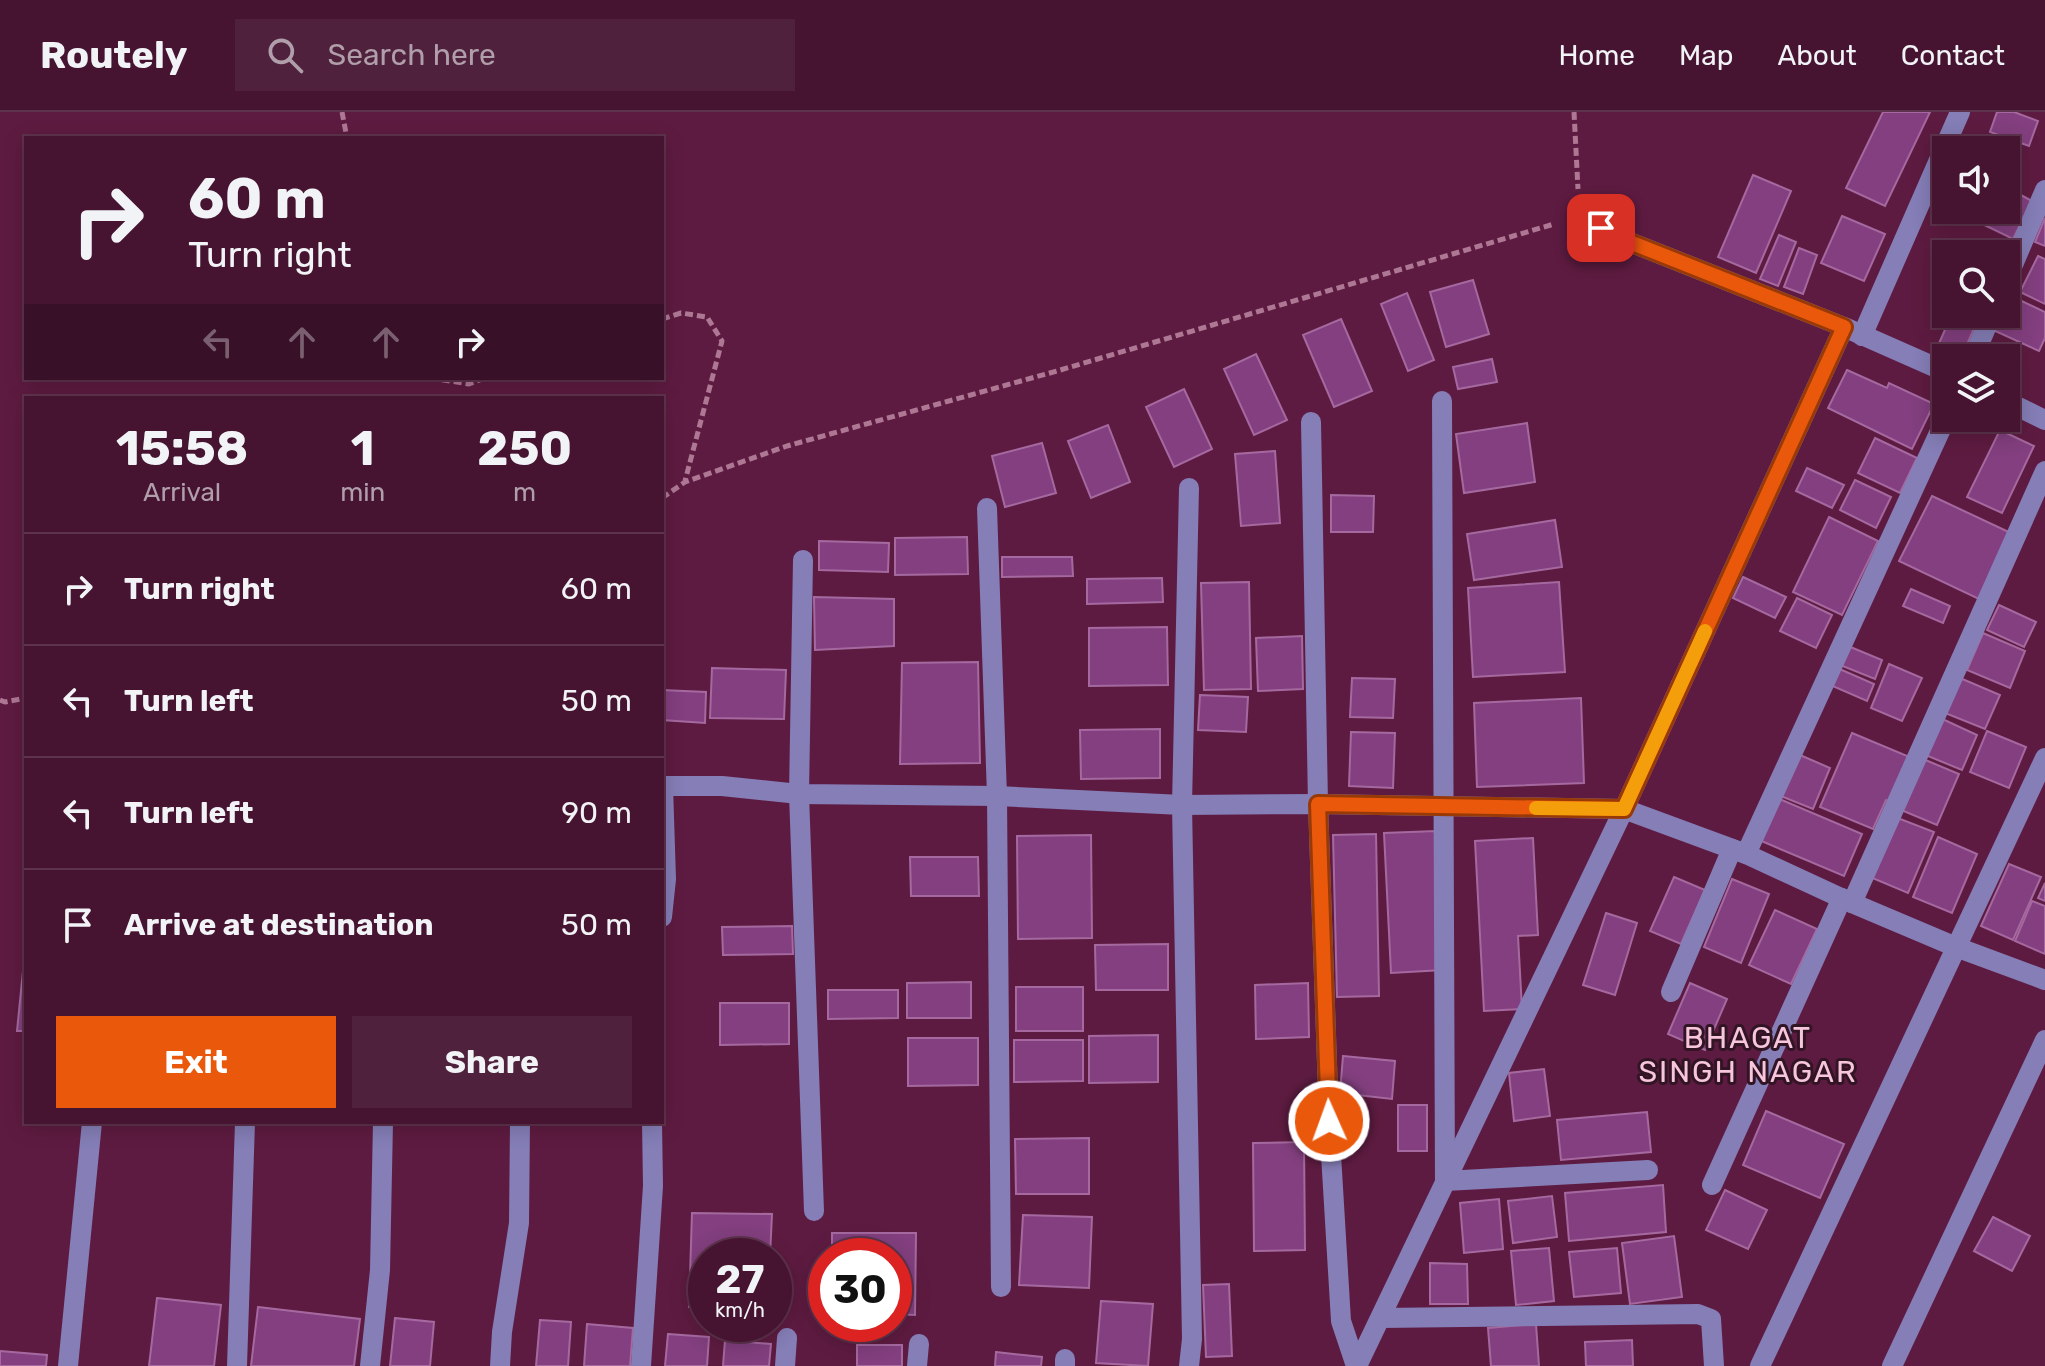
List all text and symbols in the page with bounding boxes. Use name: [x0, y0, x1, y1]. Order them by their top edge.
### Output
search box: [235, 19, 795, 91]
text: Routely: [40, 32, 187, 78]
icon: search: [263, 33, 307, 77]
text: Search here: [327, 37, 496, 73]
text: Home: [1558, 39, 1635, 72]
text: Map: [1679, 39, 1733, 72]
text: About: [1777, 39, 1857, 72]
text: Contact: [1901, 39, 2005, 72]
map controls: [1932, 136, 2020, 432]
button: sound: [1932, 136, 2020, 224]
text: 60 m: [188, 166, 326, 232]
icon: right: [56, 168, 160, 272]
pin: [1567, 194, 1635, 262]
icon: arrive: [1579, 206, 1623, 250]
text: Turn right: [188, 233, 352, 276]
button: search: [1932, 240, 2020, 328]
icon: left: [196, 320, 240, 364]
icon: ahead: [280, 320, 324, 364]
icon: ahead: [364, 320, 408, 364]
icon: right: [448, 320, 492, 364]
button: layers: [1932, 344, 2020, 432]
text: 15:58: [116, 420, 248, 477]
text: 1: [351, 420, 375, 477]
text: 250: [477, 420, 572, 477]
text: Arrival: [143, 477, 221, 508]
text: min: [340, 477, 385, 508]
text: m: [513, 477, 536, 508]
icon: right: [56, 567, 100, 611]
text: Turn right: [124, 571, 275, 607]
text: 60 m: [561, 571, 632, 607]
icon: left: [56, 679, 100, 723]
text: Turn left: [124, 683, 254, 719]
text: 50 m: [561, 683, 632, 719]
icon: left: [56, 791, 100, 835]
text: Turn left: [124, 795, 254, 831]
text: 90 m: [561, 795, 632, 831]
icon: arrive: [56, 903, 100, 947]
text: Arrive at destination: [124, 907, 434, 943]
text: 50 m: [561, 907, 632, 943]
button: Exit: [56, 1016, 336, 1108]
button: Share: [352, 1016, 632, 1108]
district label: BHAGAT SINGH NAGAR: [1638, 1020, 1858, 1090]
position arrow: [1287, 1079, 1371, 1163]
speed limit sign: 30: [808, 1238, 912, 1342]
text: 27: [716, 1256, 764, 1303]
text: km/h: [715, 1298, 765, 1322]

